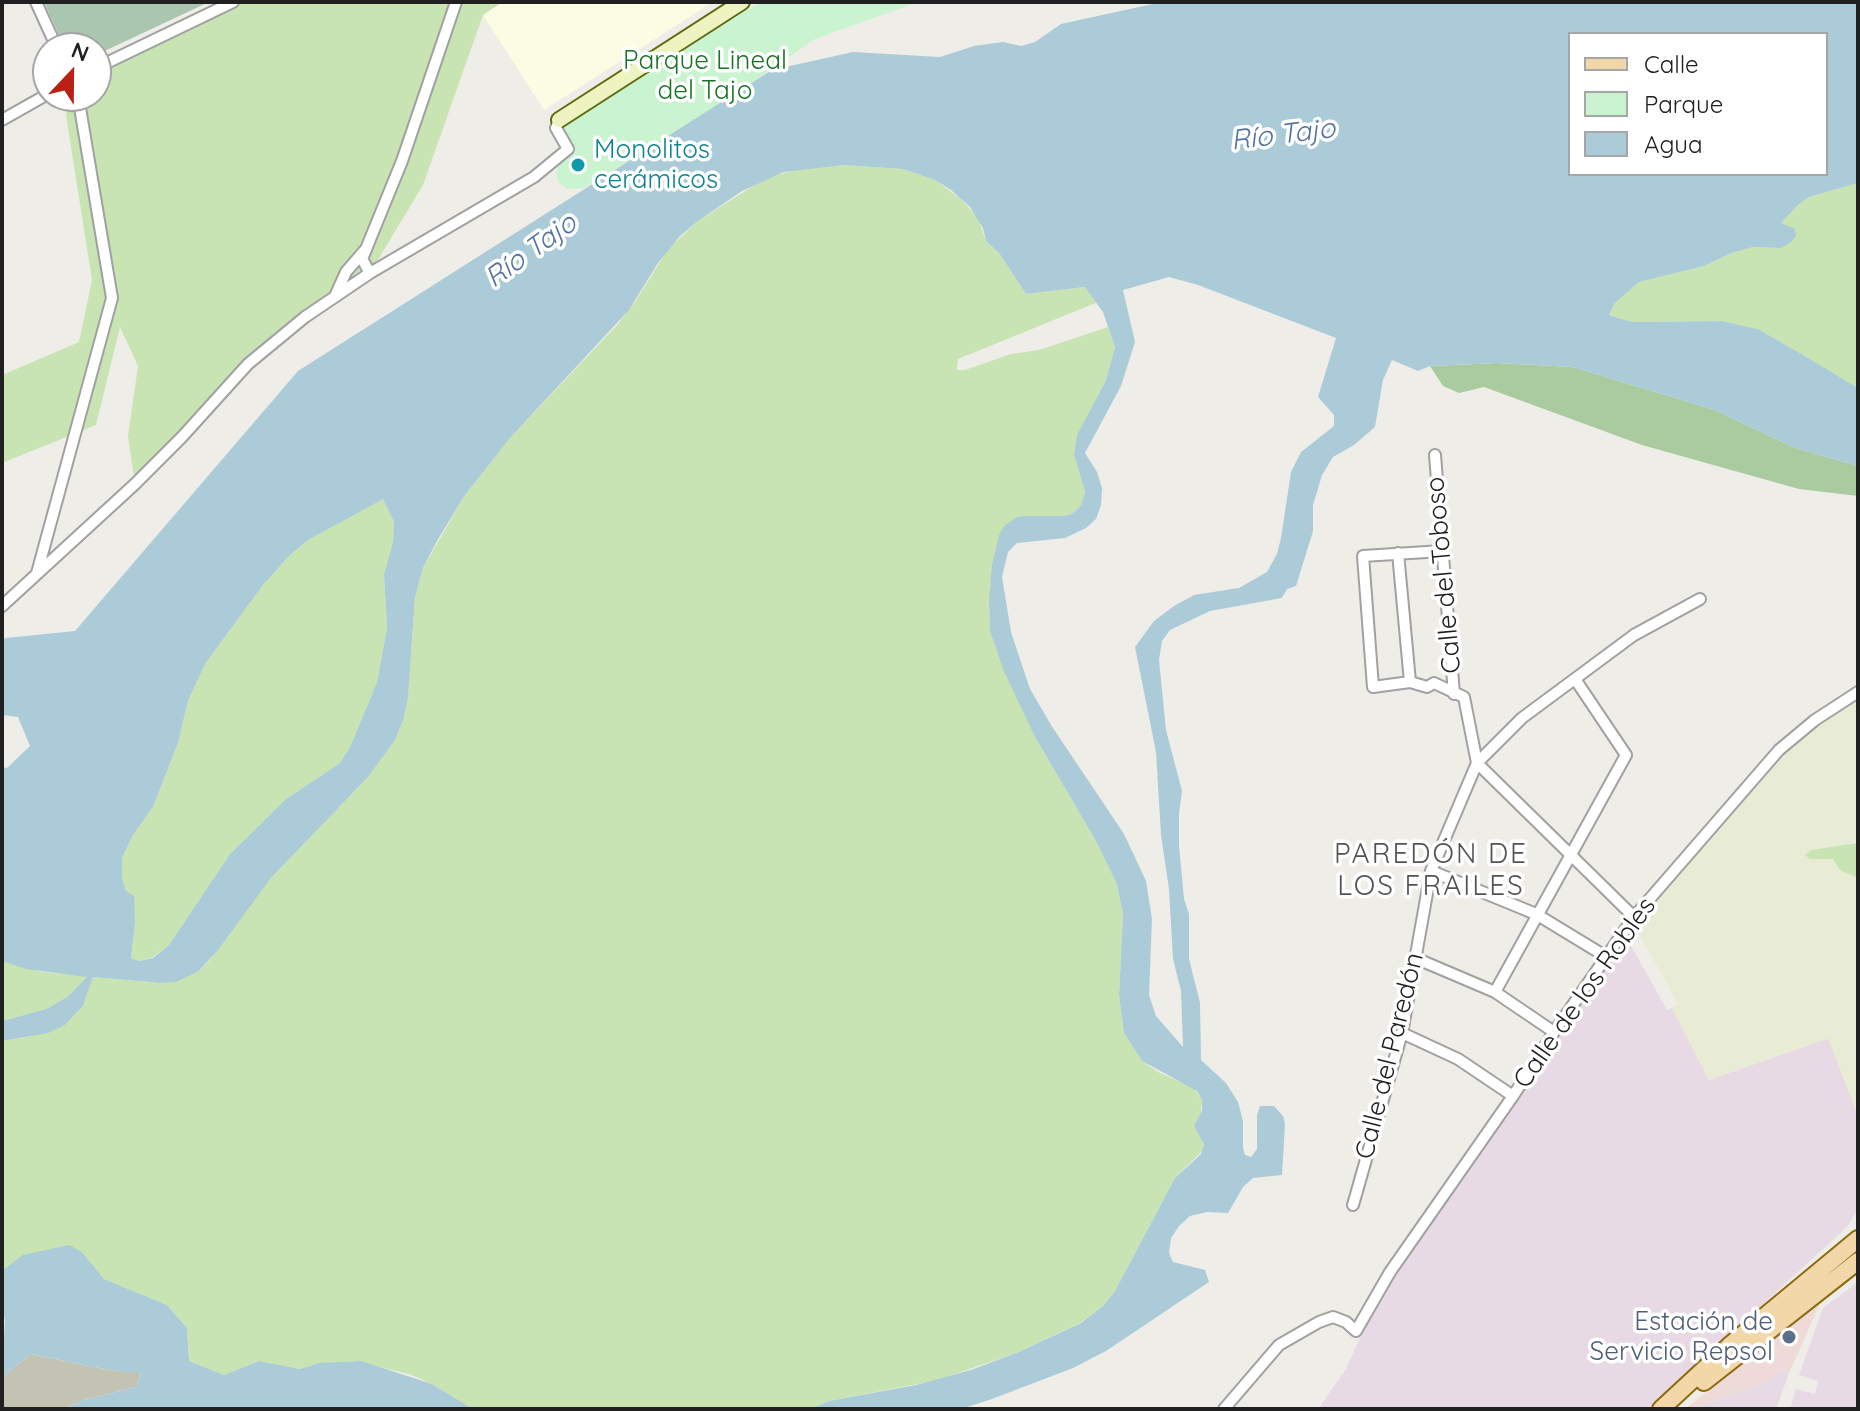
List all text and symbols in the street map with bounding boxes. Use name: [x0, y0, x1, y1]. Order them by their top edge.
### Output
north arrow: [32, 32, 112, 112]
legend: [1568, 32, 1828, 176]
text: N: [67, 36, 93, 68]
park label: Parque Lineal del Tajo: [623, 45, 787, 106]
text: Calle: [1644, 49, 1699, 79]
text: Parque: [1644, 89, 1723, 119]
water label: Río Tajo: [1229, 112, 1337, 158]
text: Agua: [1644, 129, 1703, 159]
place label: Monolitos cerámicos: [594, 134, 718, 196]
marker: Monolitos cerámicos: [569, 156, 587, 174]
water label: Río Tajo: [479, 207, 583, 295]
street label: Calle del Toboso: [1420, 475, 1468, 675]
district label: PAREDÓN DE LOS FRAILES: [1334, 838, 1528, 904]
street label: Calle de los Robles: [1507, 892, 1663, 1094]
street label: Calle del Paredón: [1349, 950, 1431, 1162]
place label: Estación de Servicio Repsol: [1590, 1306, 1773, 1368]
marker: Estación de Servicio Repsol: [1780, 1328, 1798, 1346]

